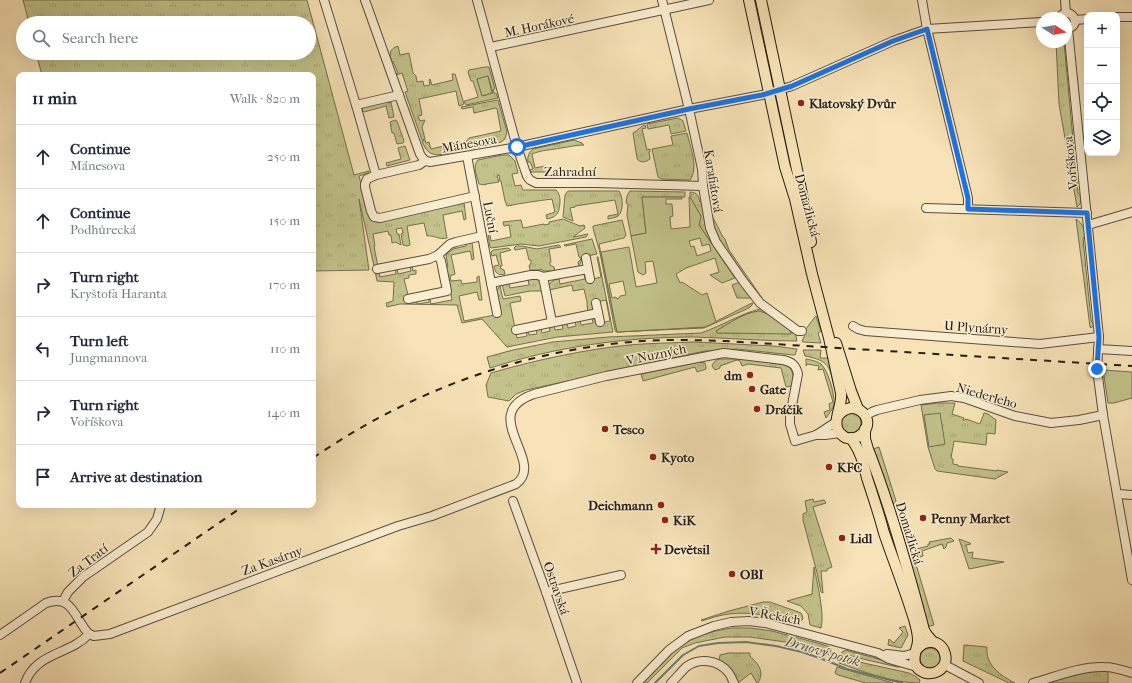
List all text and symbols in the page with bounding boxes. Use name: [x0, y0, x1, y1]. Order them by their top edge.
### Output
street label: M. Horákové: [503, 11, 576, 40]
north arrow: [1036, 12, 1072, 48]
map controls: [1084, 12, 1120, 156]
button: +: [1084, 12, 1120, 48]
search box: [16, 16, 316, 60]
icon: search: [30, 27, 52, 49]
text: Search here: [62, 29, 138, 47]
button: −: [1084, 48, 1120, 84]
button: locate: [1084, 84, 1120, 120]
text: 11 min: [32, 88, 77, 108]
text: Walk · 820 m: [230, 91, 300, 106]
place label: Klatovský Dvůr: [809, 96, 897, 112]
marker: Klatovský Dvůr: [796, 98, 806, 108]
button: layers: [1084, 120, 1120, 156]
street label: Mánesova: [441, 131, 499, 156]
street label: Voříškova: [1060, 135, 1081, 191]
route start: [508, 138, 526, 156]
text: Continue: [70, 140, 130, 158]
icon: ahead: [32, 146, 54, 168]
street label: Karafiátová: [701, 148, 726, 215]
text: 250 m: [267, 149, 300, 164]
text: Mánesova: [70, 158, 125, 173]
street label: Zahradní: [544, 164, 596, 179]
street label: Domažlická: [792, 172, 823, 239]
street label: Luční: [480, 200, 501, 235]
text: Continue: [70, 204, 130, 222]
icon: ahead: [32, 210, 54, 232]
text: 150 m: [269, 213, 300, 228]
text: Podhůrecká: [70, 222, 136, 237]
text: Turn right: [70, 268, 139, 286]
icon: right: [32, 274, 54, 296]
text: 170 m: [268, 277, 300, 292]
text: Kryštofa Haranta: [70, 286, 167, 301]
street label: U Plynárny: [943, 318, 1010, 337]
text: Turn left: [70, 332, 128, 350]
icon: left: [32, 338, 54, 360]
text: 110 m: [270, 341, 300, 356]
street label: V Nuzných: [624, 341, 688, 368]
text: Jungmannova: [70, 350, 147, 365]
route end: [1088, 360, 1106, 378]
place label: dm: [724, 368, 742, 383]
marker: dm: [745, 370, 755, 380]
street label: Niederleho: [955, 380, 1019, 411]
place label: Gate: [760, 382, 787, 397]
marker: Gate: [747, 384, 757, 394]
text: Turn right: [70, 396, 139, 414]
icon: right: [32, 402, 54, 424]
place label: Dráčik: [765, 402, 804, 417]
marker: Dráčik: [752, 404, 762, 414]
text: 140 m: [267, 405, 300, 420]
text: Voříškova: [70, 414, 124, 429]
place label: Tesco: [612, 422, 645, 437]
marker: Tesco: [600, 424, 610, 434]
place label: Kyoto: [661, 450, 695, 466]
marker: Kyoto: [648, 452, 658, 462]
place label: KFC: [837, 460, 862, 475]
marker: KFC: [824, 462, 834, 472]
icon: arrive: [32, 466, 54, 488]
text: Arrive at destination: [70, 468, 202, 486]
place label: Deichmann: [588, 498, 653, 513]
marker: Deichmann: [656, 500, 666, 510]
street label: Domažlická: [893, 500, 926, 567]
place label: Penny Market: [931, 511, 1011, 527]
place label: KiK: [673, 513, 697, 528]
marker: Penny Market: [918, 513, 928, 523]
marker: KiK: [660, 515, 670, 525]
place label: Lidl: [850, 531, 873, 546]
marker: Lidl: [837, 533, 847, 543]
street label: Za Tratí: [66, 541, 111, 580]
street label: Za Kasárny: [240, 542, 306, 578]
place label: Devětsil: [664, 542, 710, 557]
marker: Devětsil: [651, 544, 661, 554]
street label: Ostravská: [540, 560, 573, 618]
place label: OBI: [740, 567, 765, 582]
marker: OBI: [727, 569, 737, 579]
street label: V Řekách: [747, 603, 803, 628]
water label: Drnový potok: [782, 632, 862, 670]

